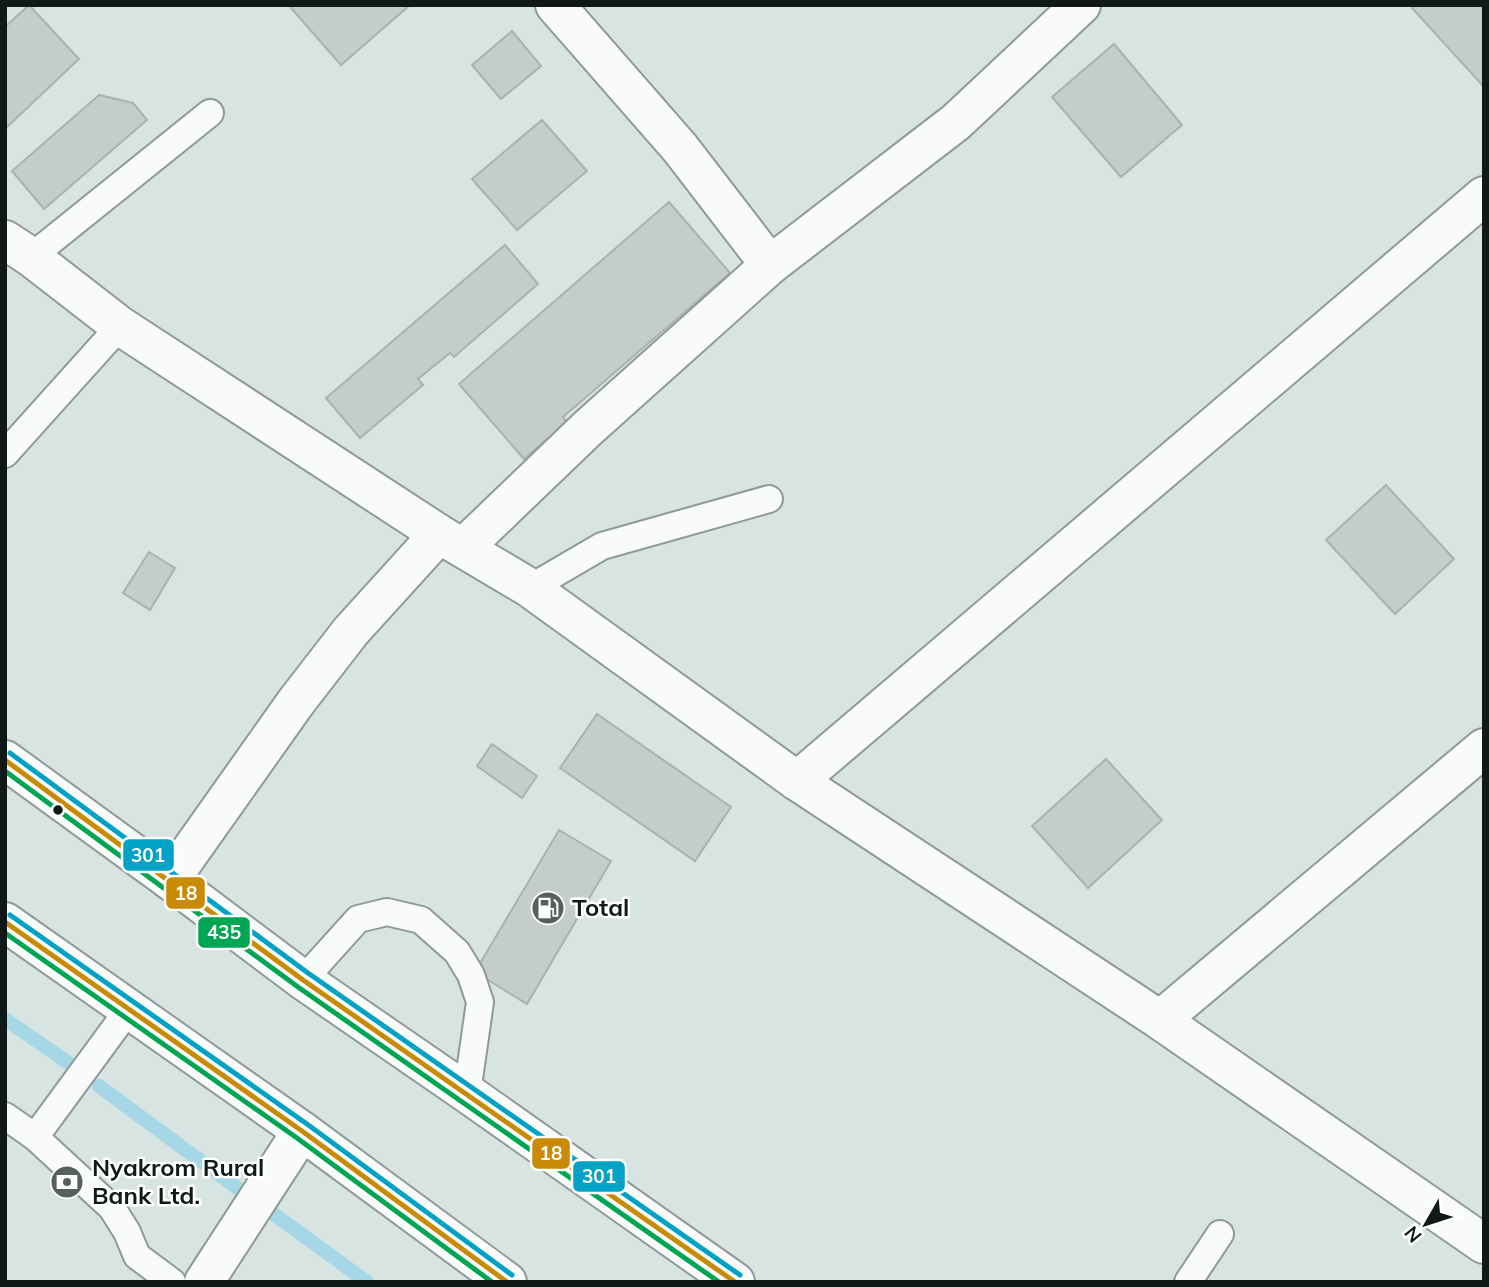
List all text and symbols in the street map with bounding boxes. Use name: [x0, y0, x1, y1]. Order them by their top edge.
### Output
unlabelled marker: [51, 803, 65, 817]
line badge: 301: [122, 838, 175, 872]
text: 301: [131, 843, 165, 867]
line badge: 18: [165, 876, 206, 910]
text: 18: [175, 881, 197, 905]
fuel station icon: Total: [529, 889, 567, 927]
place label: Total: [572, 892, 629, 922]
line badge: 435: [197, 916, 251, 949]
text: 435: [207, 920, 241, 944]
line badge: 18: [531, 1137, 571, 1170]
text: 18: [540, 1141, 562, 1165]
place label: Nyakrom Rural Bank Ltd.: [92, 1152, 264, 1210]
line badge: 301: [572, 1160, 626, 1193]
bank icon: Nyakrom Rural Bank Ltd.: [48, 1163, 86, 1201]
text: 301: [582, 1164, 616, 1188]
north arrow: [1391, 1189, 1461, 1259]
text: N: [1399, 1222, 1427, 1248]

